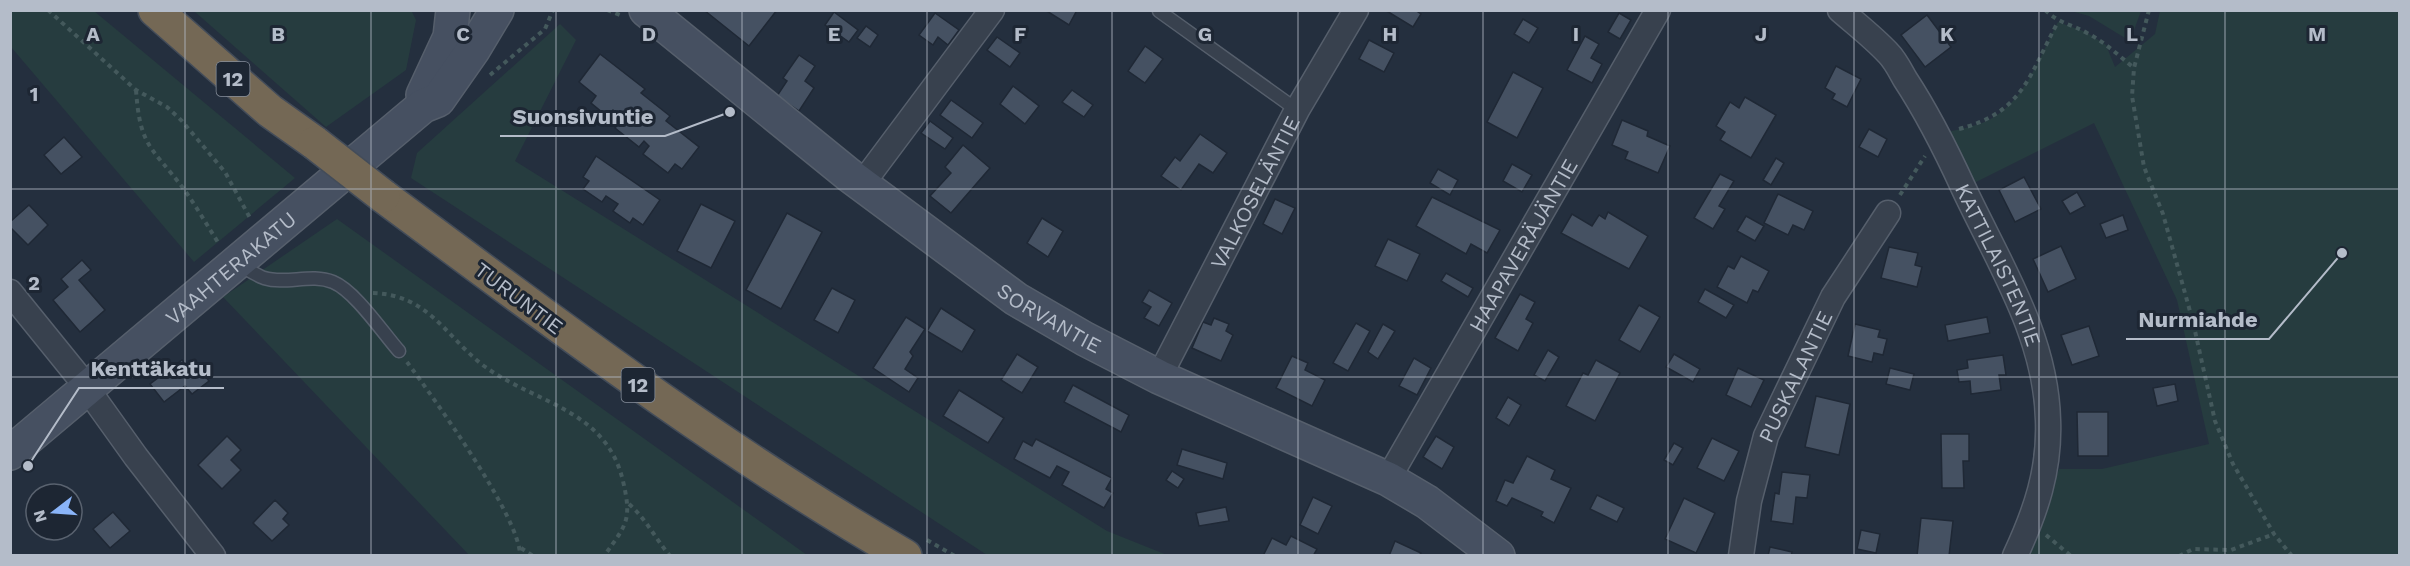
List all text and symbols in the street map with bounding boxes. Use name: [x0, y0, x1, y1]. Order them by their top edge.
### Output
text: A: [86, 22, 100, 46]
text: B: [271, 22, 285, 46]
text: C: [456, 22, 470, 46]
text: D: [642, 22, 656, 46]
text: E: [828, 22, 840, 46]
text: F: [1014, 22, 1026, 46]
text: G: [1198, 22, 1212, 46]
text: H: [1383, 22, 1397, 46]
text: I: [1573, 22, 1579, 46]
text: J: [1755, 22, 1767, 46]
text: K: [1940, 22, 1954, 46]
text: L: [2126, 22, 2138, 46]
text: M: [2308, 22, 2326, 46]
road number: 12: [216, 62, 250, 96]
text: 1: [30, 82, 38, 106]
callout: Suonsivuntie: [500, 96, 665, 136]
text: Suonsivuntie: [512, 104, 654, 129]
street label: VALKOSELÄNTIE: [1205, 112, 1304, 273]
street label: HAAPAVERÄJÄNTIE: [1463, 154, 1582, 336]
street label: KATTILAISTENTIE: [1951, 179, 2047, 349]
street label: VAAHTERAKATU: [160, 206, 301, 330]
street label: TURUNTIE: [470, 257, 568, 339]
text: 2: [28, 271, 40, 295]
street label: SORVANTIE: [992, 277, 1106, 358]
callout: Nurmiahde: [2126, 299, 2269, 339]
street label: PUSKALANTIE: [1752, 307, 1837, 446]
text: Nurmiahde: [2138, 307, 2258, 332]
callout: Kenttäkatu: [79, 348, 224, 388]
text: Kenttäkatu: [90, 356, 212, 381]
road number: 12: [622, 368, 654, 402]
north arrow: [24, 482, 84, 542]
text: N: [29, 508, 51, 525]

